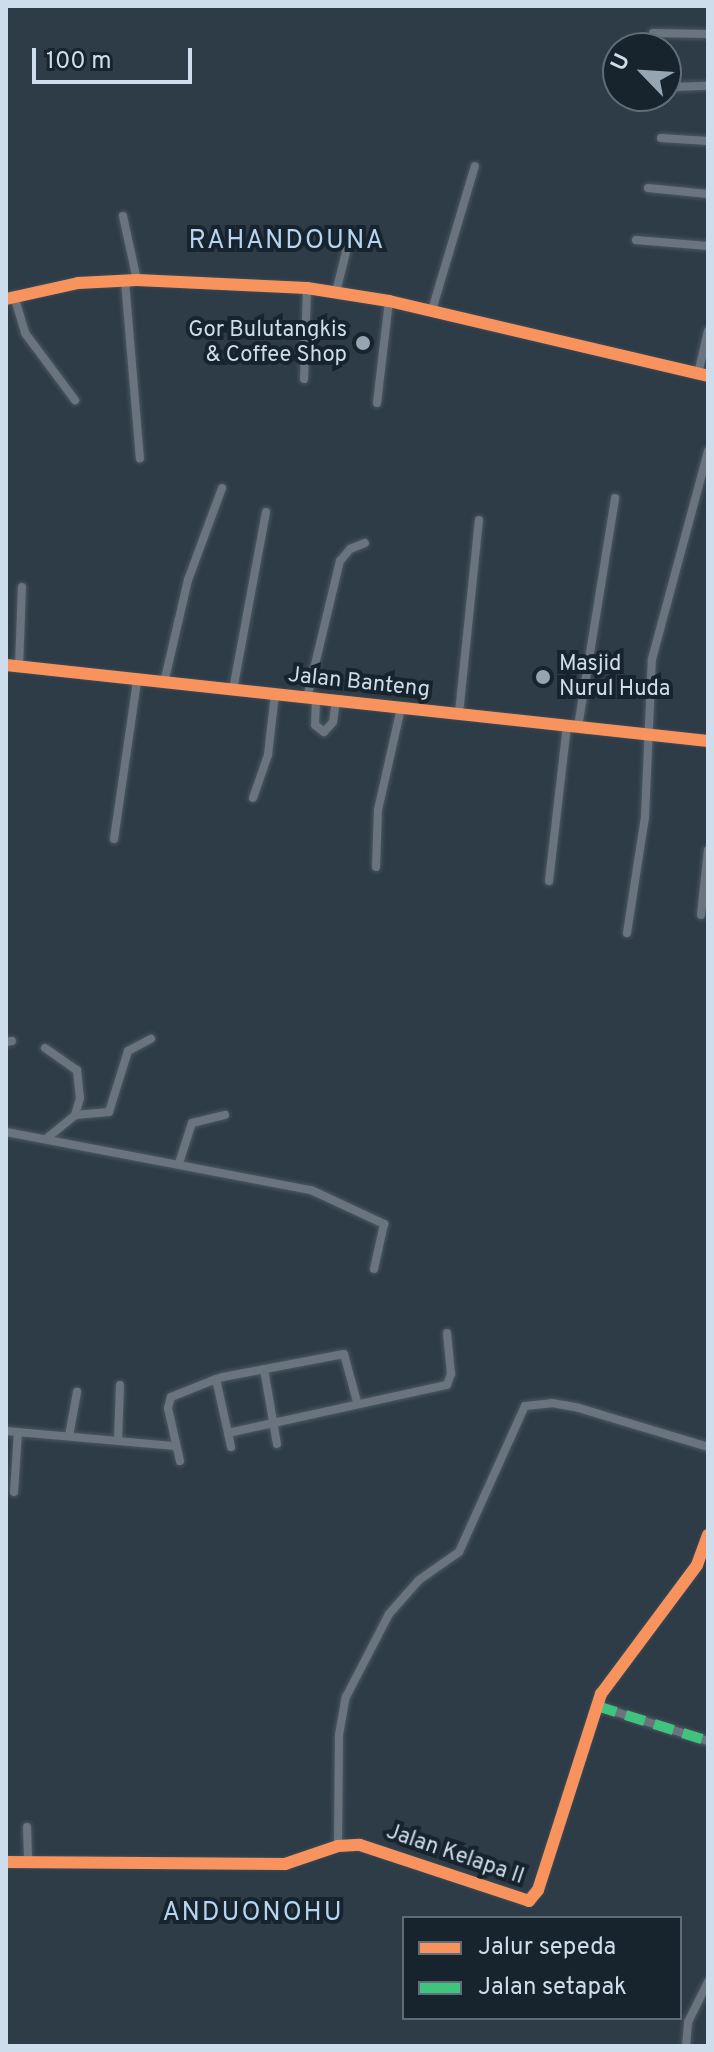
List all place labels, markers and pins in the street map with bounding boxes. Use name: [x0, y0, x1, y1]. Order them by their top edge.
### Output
place label: Gor Bulutangkis & Coffee Shop: [188, 317, 347, 368]
marker: Gor Bulutangkis & Coffee Shop: [354, 334, 372, 352]
place label: Masjid Nurul Huda: [559, 651, 670, 702]
marker: Masjid Nurul Huda: [534, 668, 552, 686]

